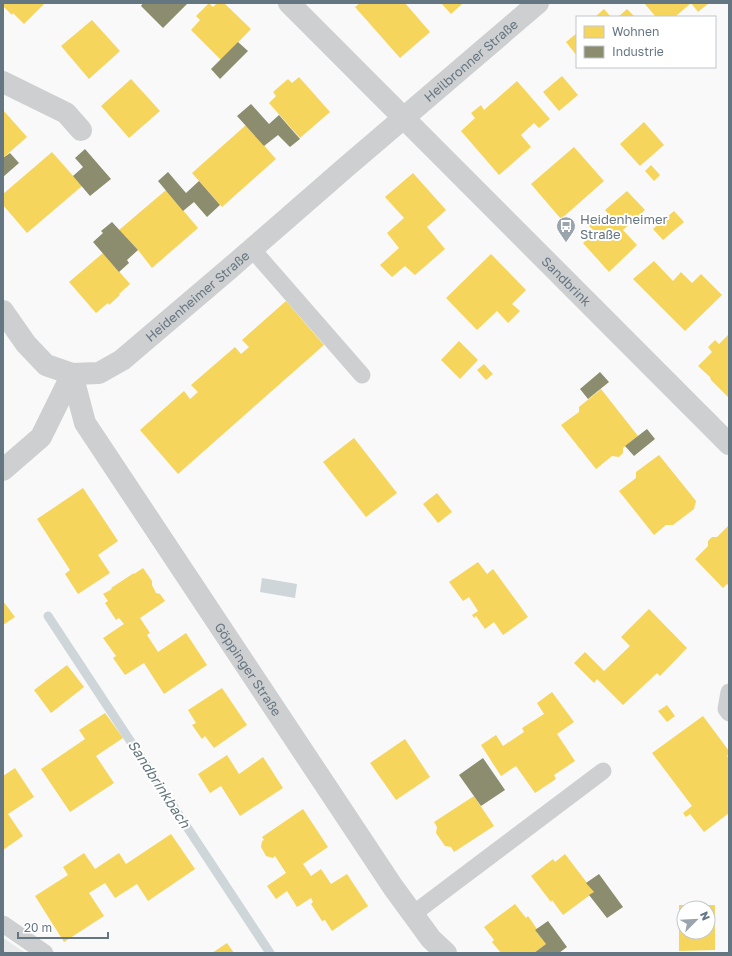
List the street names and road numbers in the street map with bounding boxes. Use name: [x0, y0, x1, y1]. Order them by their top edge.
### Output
street label: Heilbronner Straße: [421, 16, 521, 105]
street label: Heidenheimer Straße: [142, 247, 252, 345]
street label: Sandbrink: [538, 253, 595, 310]
street label: Göppinger Straße: [212, 619, 285, 719]

